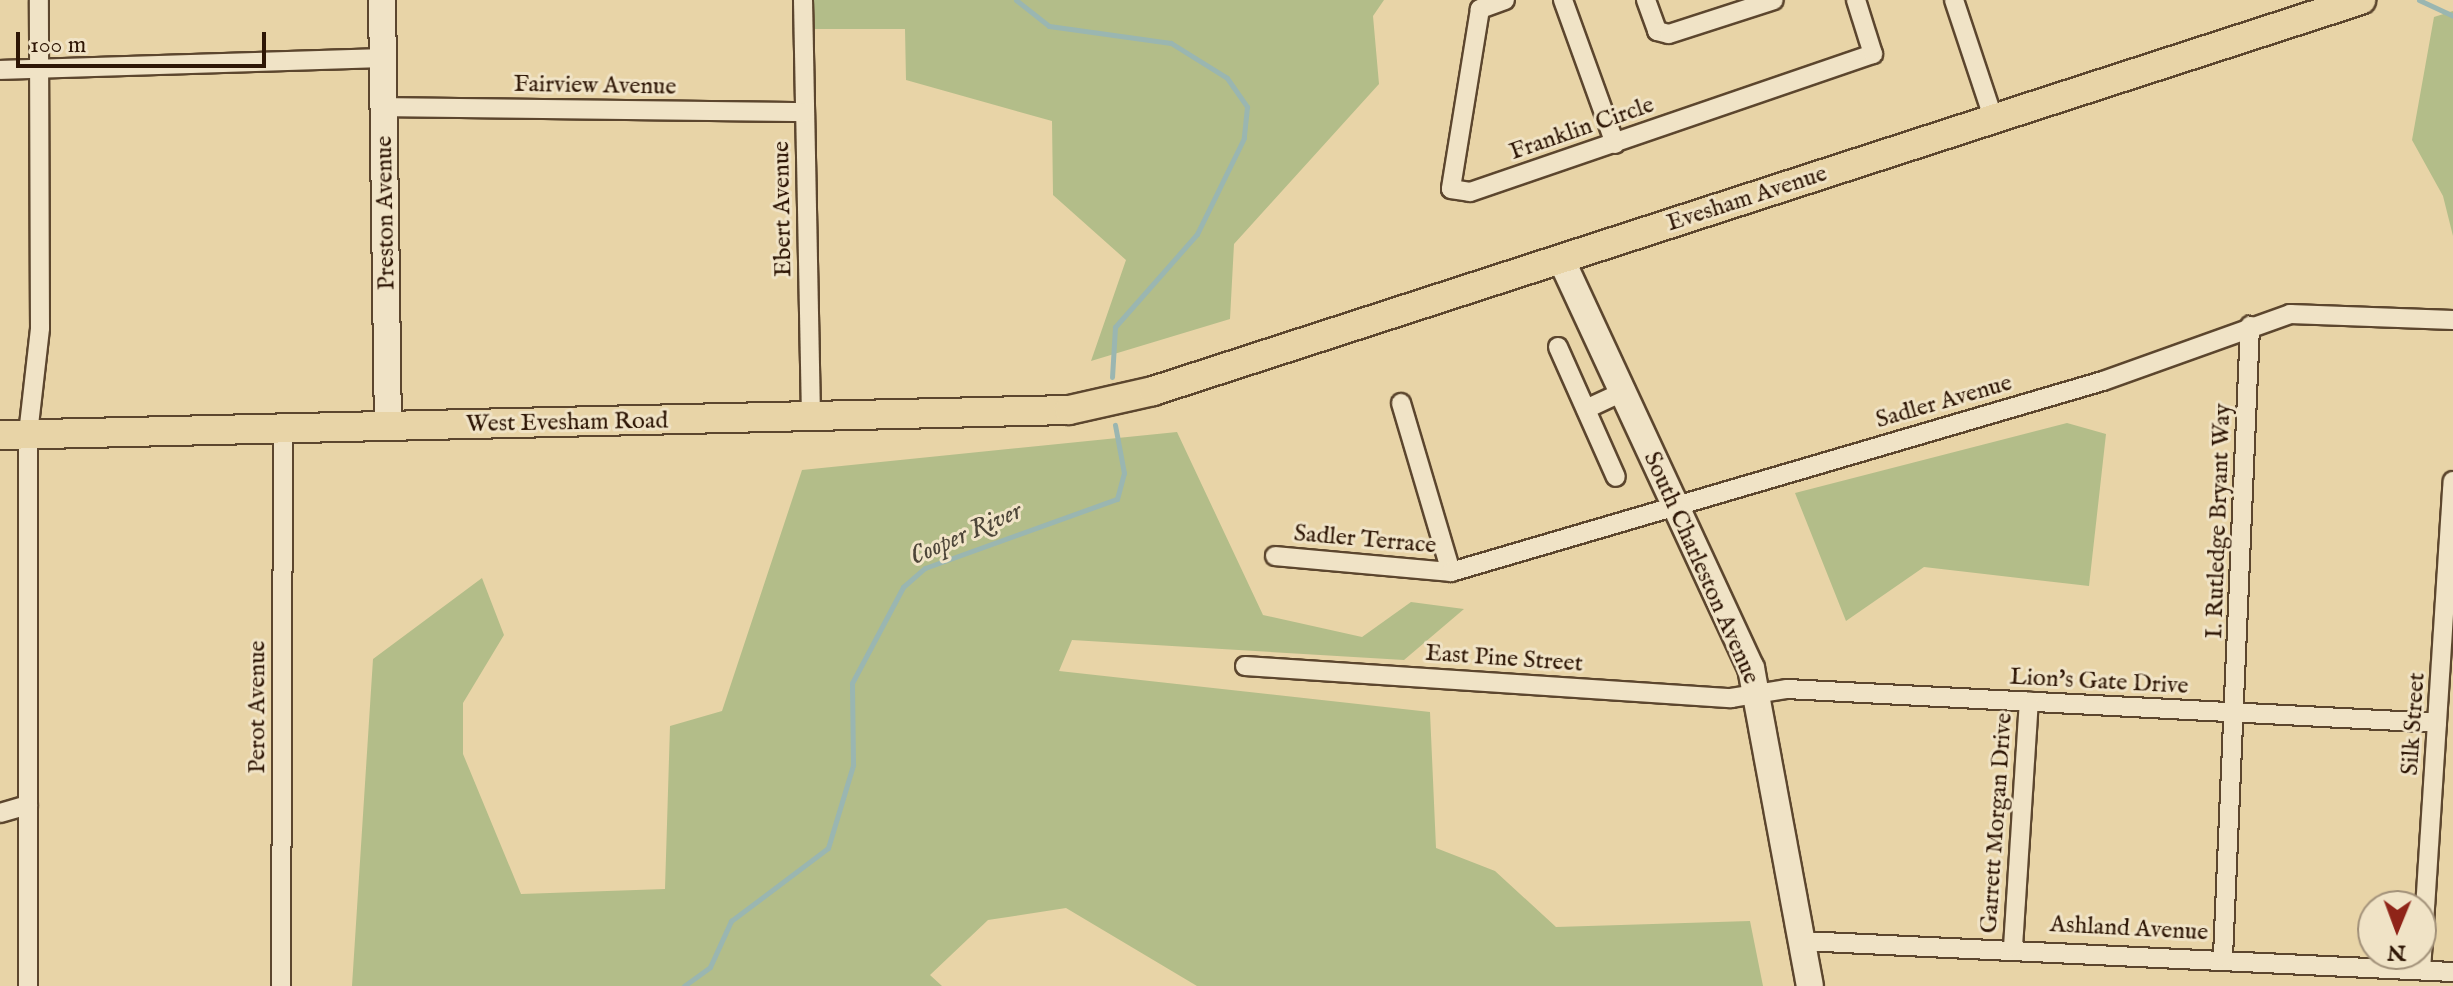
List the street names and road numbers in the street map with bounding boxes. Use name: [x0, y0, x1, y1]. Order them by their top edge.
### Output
street label: Fairview Avenue: [513, 70, 677, 102]
street label: Franklin Circle: [1506, 91, 1658, 167]
street label: Preston Avenue: [370, 135, 402, 291]
street label: Ebert Avenue: [767, 141, 799, 277]
street label: Evesham Avenue: [1663, 160, 1831, 238]
street label: Sadler Avenue: [1873, 369, 2015, 435]
street label: I. Rutledge Bryant Way: [2201, 403, 2237, 639]
street label: West Evesham Road: [466, 407, 668, 439]
street label: South Charleston Avenue: [1637, 447, 1765, 689]
street label: Sadler Terrace: [1293, 519, 1437, 561]
street label: East Pine Street: [1424, 639, 1584, 679]
street label: Perot Avenue: [244, 640, 272, 774]
street label: Lion's Gate Drive: [2009, 663, 2189, 701]
street label: Silk Street: [2396, 672, 2432, 776]
street label: Garrett Morgan Drive: [1975, 712, 2019, 934]
street label: Ashland Avenue: [2049, 910, 2209, 948]

